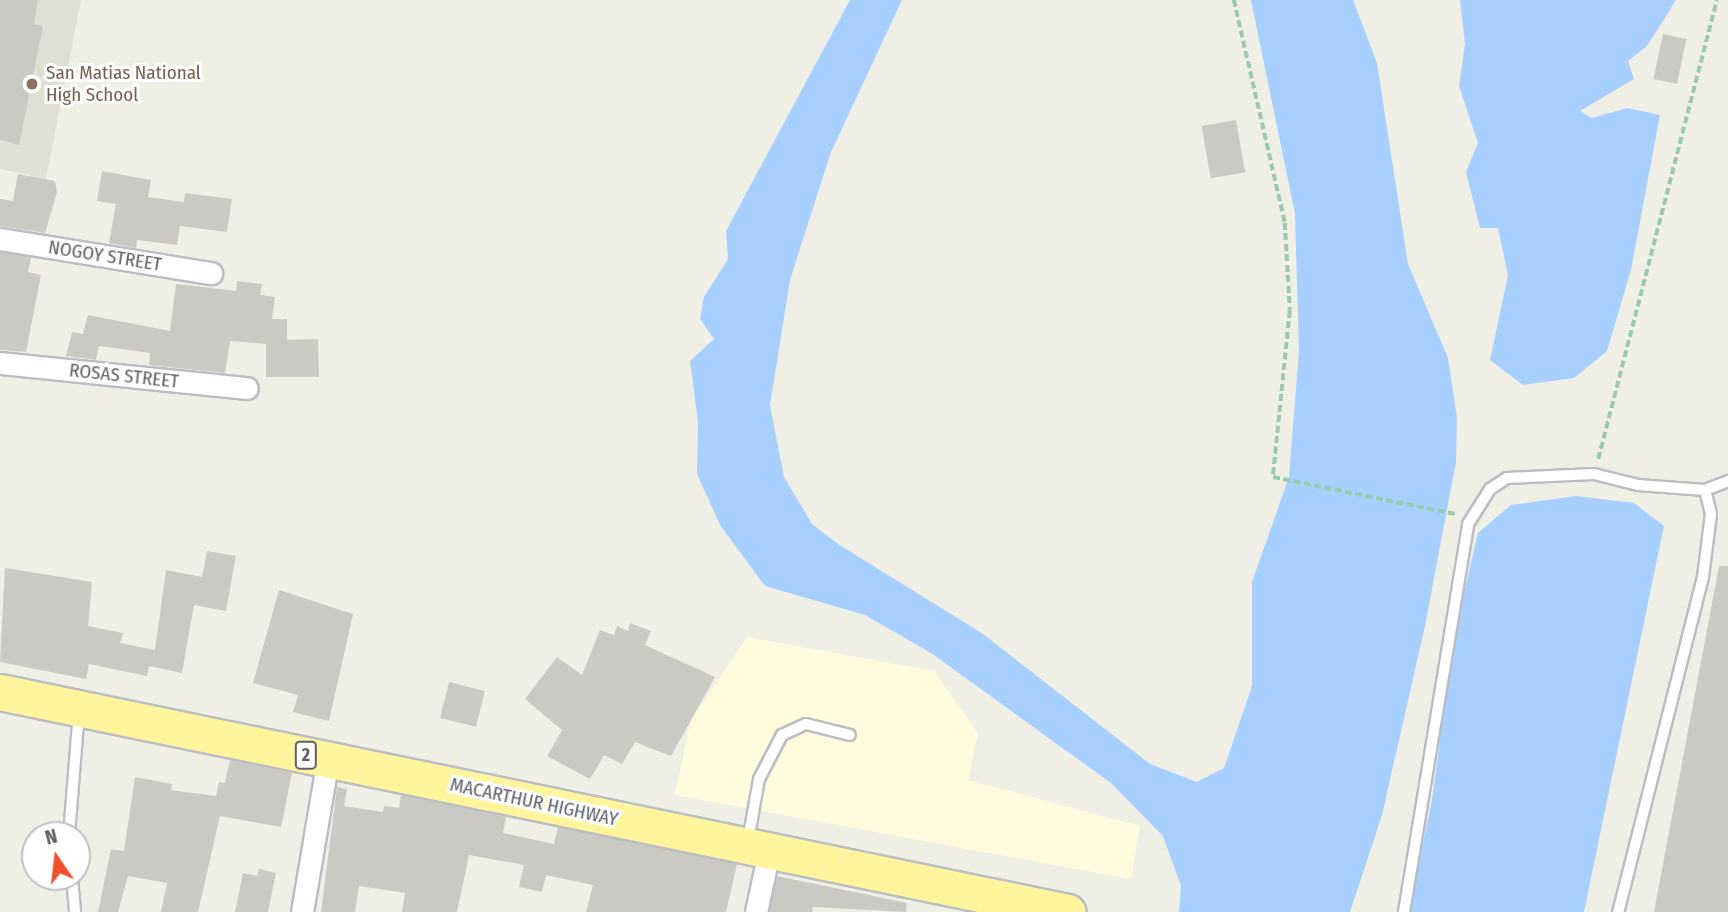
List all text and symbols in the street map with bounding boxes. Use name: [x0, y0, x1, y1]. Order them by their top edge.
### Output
place label: San Matias National High School: [46, 62, 201, 106]
marker: San Matias National High School: [24, 76, 40, 92]
street label: NOGOY STREET: [47, 236, 163, 276]
street label: ROSAS STREET: [68, 359, 180, 393]
road number: 2: [294, 740, 318, 770]
street label: MACARTHUR HIGHWAY: [448, 773, 620, 831]
north arrow: [21, 821, 91, 891]
text: N: [43, 825, 60, 850]

